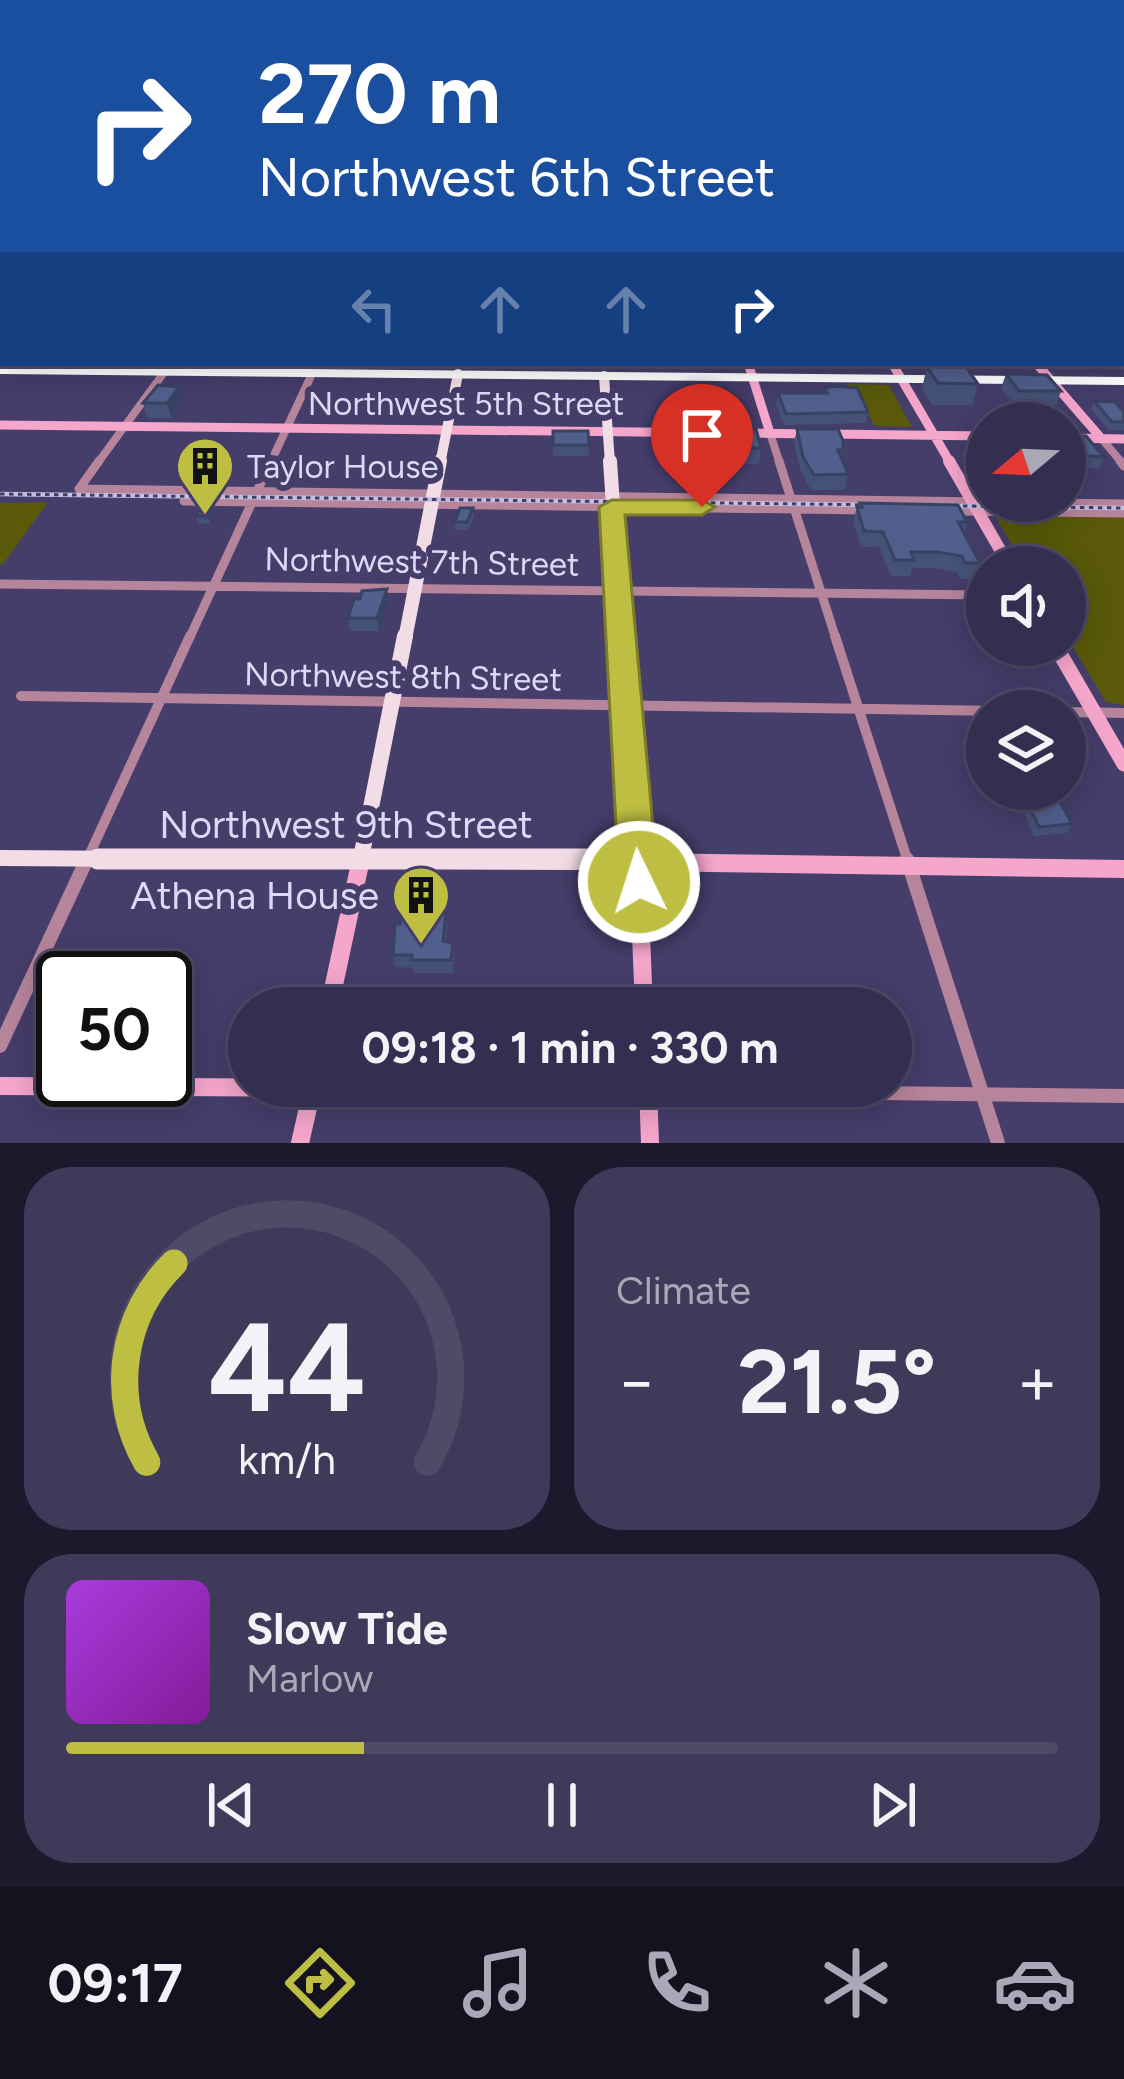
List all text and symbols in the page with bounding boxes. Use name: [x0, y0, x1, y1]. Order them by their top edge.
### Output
text: 270 m: [258, 43, 501, 144]
icon: right: [60, 48, 216, 204]
text: Northwest 6th Street: [258, 145, 775, 210]
icon: left: [341, 276, 407, 342]
icon: ahead: [467, 276, 533, 342]
icon: ahead: [593, 276, 659, 342]
icon: right: [719, 276, 785, 342]
street label: Northwest 5th Street: [308, 384, 624, 423]
pin: [651, 384, 753, 507]
icon: arrive: [669, 402, 735, 468]
north arrow: [966, 402, 1086, 522]
map controls: [966, 402, 1086, 810]
building icon: Taylor House: [174, 435, 236, 517]
place label: Taylor House: [247, 447, 439, 486]
street label: Northwest 7th Street: [264, 539, 580, 584]
button: sound: [966, 546, 1086, 666]
street label: Northwest 8th Street: [244, 654, 562, 699]
button: layers: [966, 690, 1086, 810]
street label: Northwest 9th Street: [159, 801, 533, 848]
position arrow: [576, 819, 702, 945]
building icon: Athena House: [390, 864, 452, 946]
place label: Athena House: [130, 872, 379, 919]
speed limit sign: 50: [36, 951, 192, 1107]
text: 09:18 · 1 min · 330 m: [361, 1020, 779, 1074]
text: Climate: [616, 1267, 751, 1314]
text: 44: [208, 1292, 366, 1442]
text: 21.5°: [738, 1327, 936, 1436]
text: −: [616, 1341, 657, 1421]
text: +: [1017, 1341, 1058, 1421]
text: km/h: [238, 1432, 336, 1484]
text: Slow Tide: [246, 1601, 448, 1655]
text: Marlow: [246, 1655, 373, 1702]
icon: previous: [198, 1772, 264, 1838]
icon: pause: [529, 1772, 595, 1838]
icon: next: [860, 1772, 926, 1838]
icon: directions: [278, 1941, 362, 2025]
icon: music: [456, 1941, 540, 2025]
icon: phone: [635, 1941, 719, 2025]
icon: climate: [814, 1941, 898, 2025]
icon: car: [993, 1941, 1077, 2025]
text: 09:17: [47, 1951, 183, 2016]

